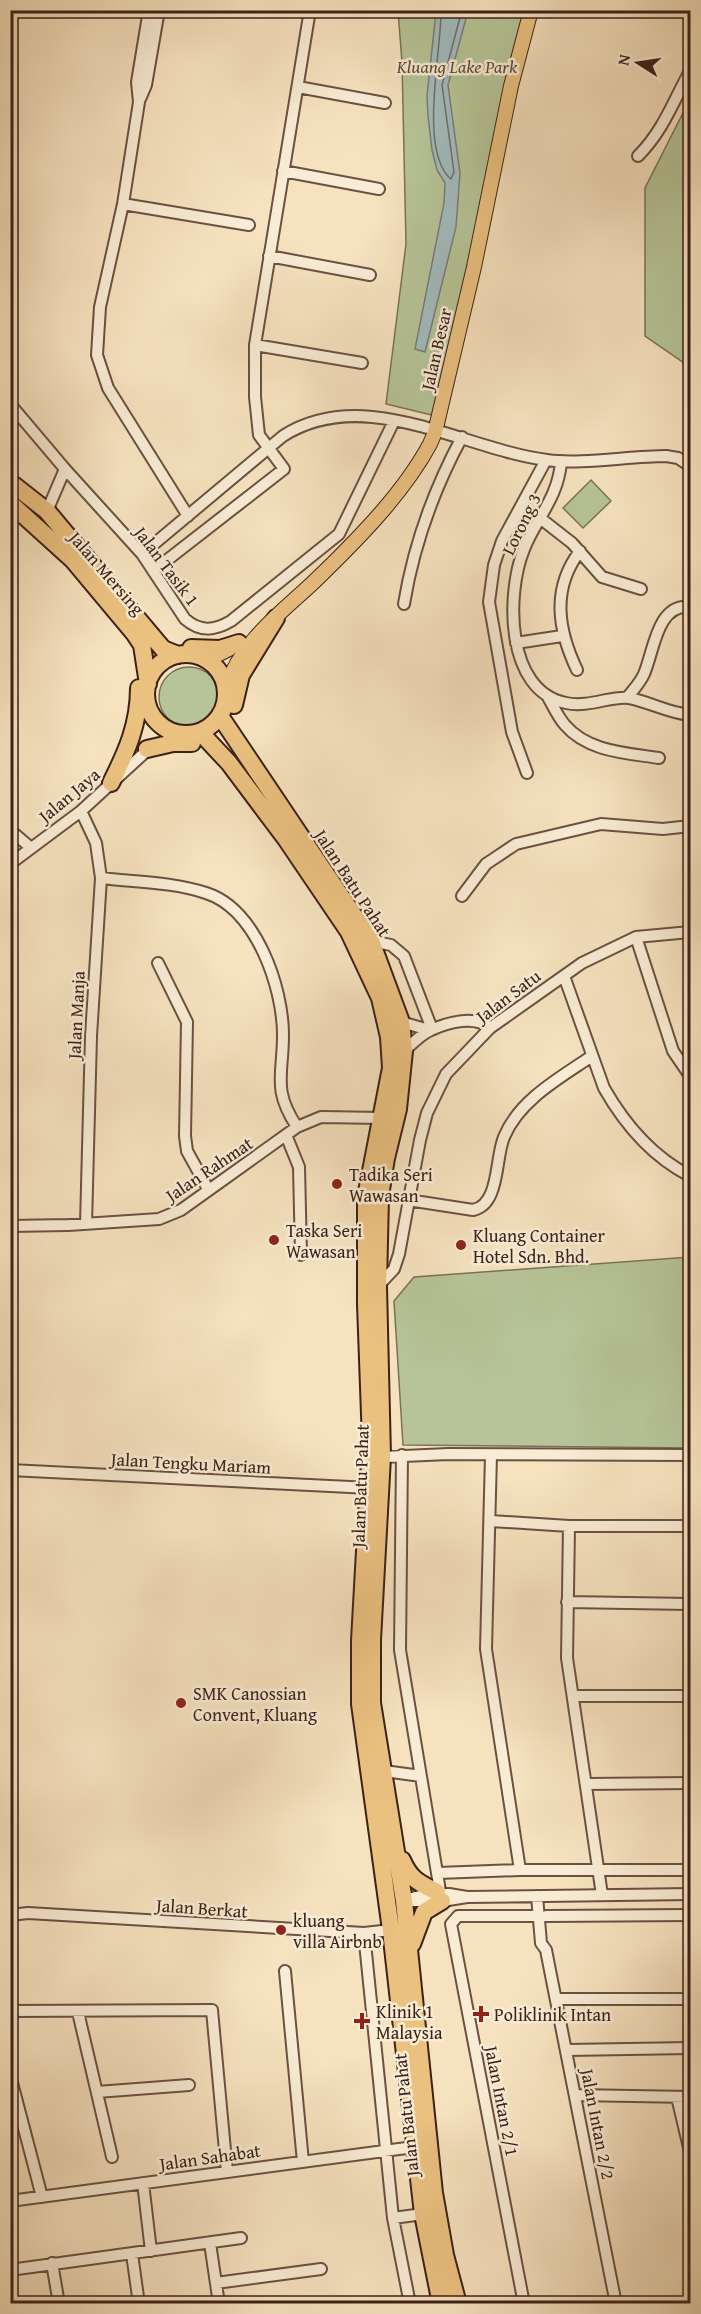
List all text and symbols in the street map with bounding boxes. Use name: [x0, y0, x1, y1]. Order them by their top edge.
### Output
north arrow: [608, 33, 668, 93]
text: N: [610, 52, 636, 68]
park label: Kluang Lake Park: [396, 53, 518, 80]
street label: Jalan Besar: [413, 305, 459, 395]
street label: Lorong 3: [494, 488, 548, 560]
street label: Jalan Tasik 1: [127, 519, 206, 612]
street label: Jalan Mersing: [61, 524, 151, 621]
street label: Jalan Jaya: [31, 761, 106, 830]
street label: Jalan Batu Pahat: [307, 822, 398, 943]
street label: Jalan Satu: [468, 962, 546, 1031]
street label: Jalan Manja: [60, 970, 92, 1062]
street label: Jalan Rahmat: [158, 1129, 259, 1209]
place label: Tadika Seri Wawasan: [349, 1161, 433, 1209]
marker: Tadika Seri Wawasan: [330, 1177, 344, 1191]
place label: Taska Seri Wawasan: [286, 1217, 362, 1265]
place label: Kluang Container Hotel Sdn. Bhd.: [473, 1222, 606, 1270]
marker: Taska Seri Wawasan: [267, 1233, 281, 1247]
marker: Kluang Container Hotel Sdn. Bhd.: [454, 1238, 468, 1252]
street label: Jalan Batu Pahat: [344, 1423, 376, 1550]
street label: Jalan Tengku Mariam: [108, 1445, 272, 1481]
place label: SMK Canossian Convent, Kluang: [193, 1680, 317, 1728]
marker: SMK Canossian Convent, Kluang: [174, 1696, 188, 1710]
street label: Jalan Berkat: [153, 1891, 249, 1925]
place label: kluang villa Airbnb: [293, 1907, 382, 1955]
marker: kluang villa Airbnb: [274, 1923, 288, 1937]
place label: Klinik 1 Malaysia: [376, 1998, 443, 2046]
place label: Poliklinik Intan: [494, 2001, 611, 2028]
marker: Poliklinik Intan: [472, 2005, 490, 2023]
marker: Klinik 1 Malaysia: [353, 2012, 371, 2030]
street label: Jalan Intan 2/1: [478, 2041, 526, 2159]
street label: Jalan Batu Pahat: [386, 2051, 426, 2180]
street label: Jalan Intan 2/2: [574, 2064, 622, 2182]
street label: Jalan Sahabat: [156, 2136, 263, 2178]

